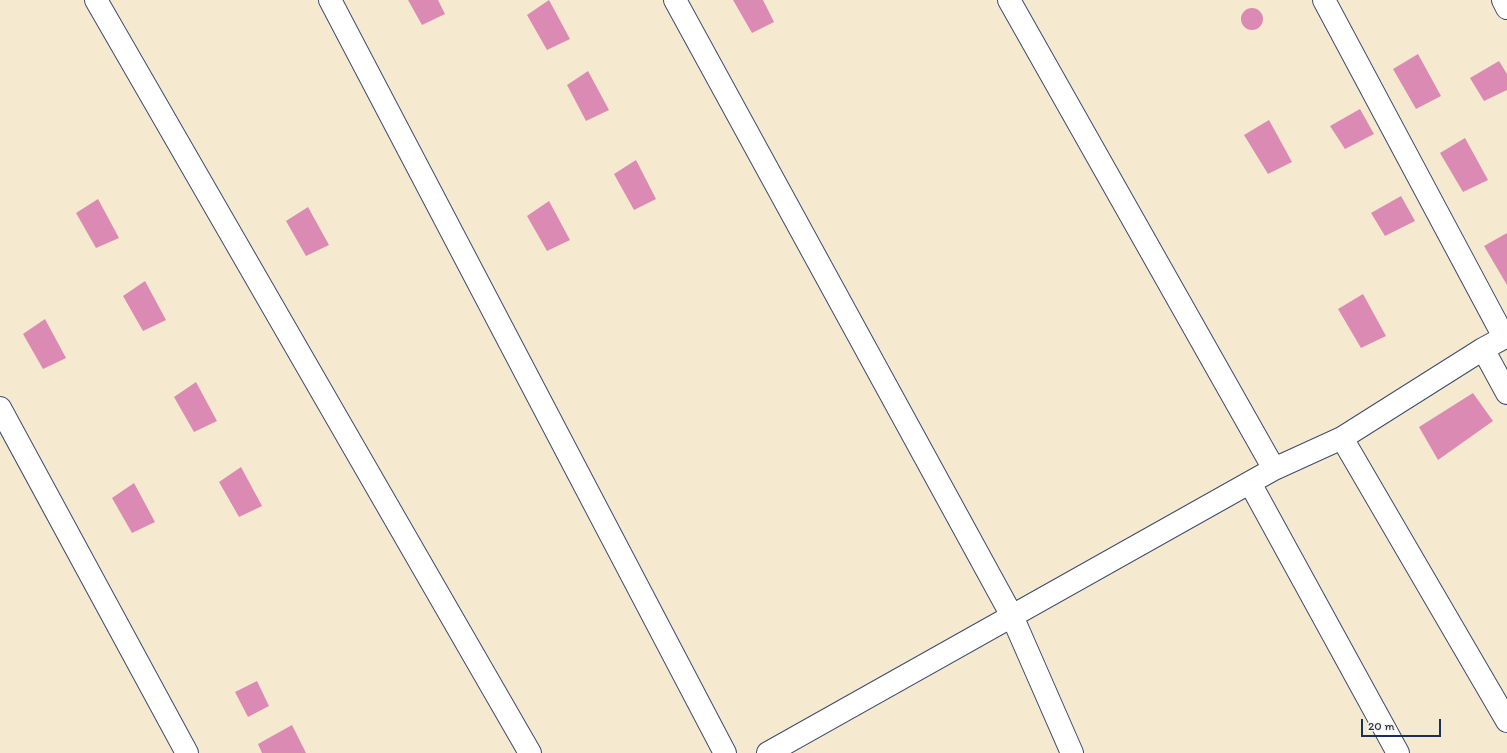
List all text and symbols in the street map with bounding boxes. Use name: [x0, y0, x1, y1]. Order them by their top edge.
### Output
scale bar: [1363, 711, 1443, 737]
text: 20 m: [1368, 719, 1395, 733]

